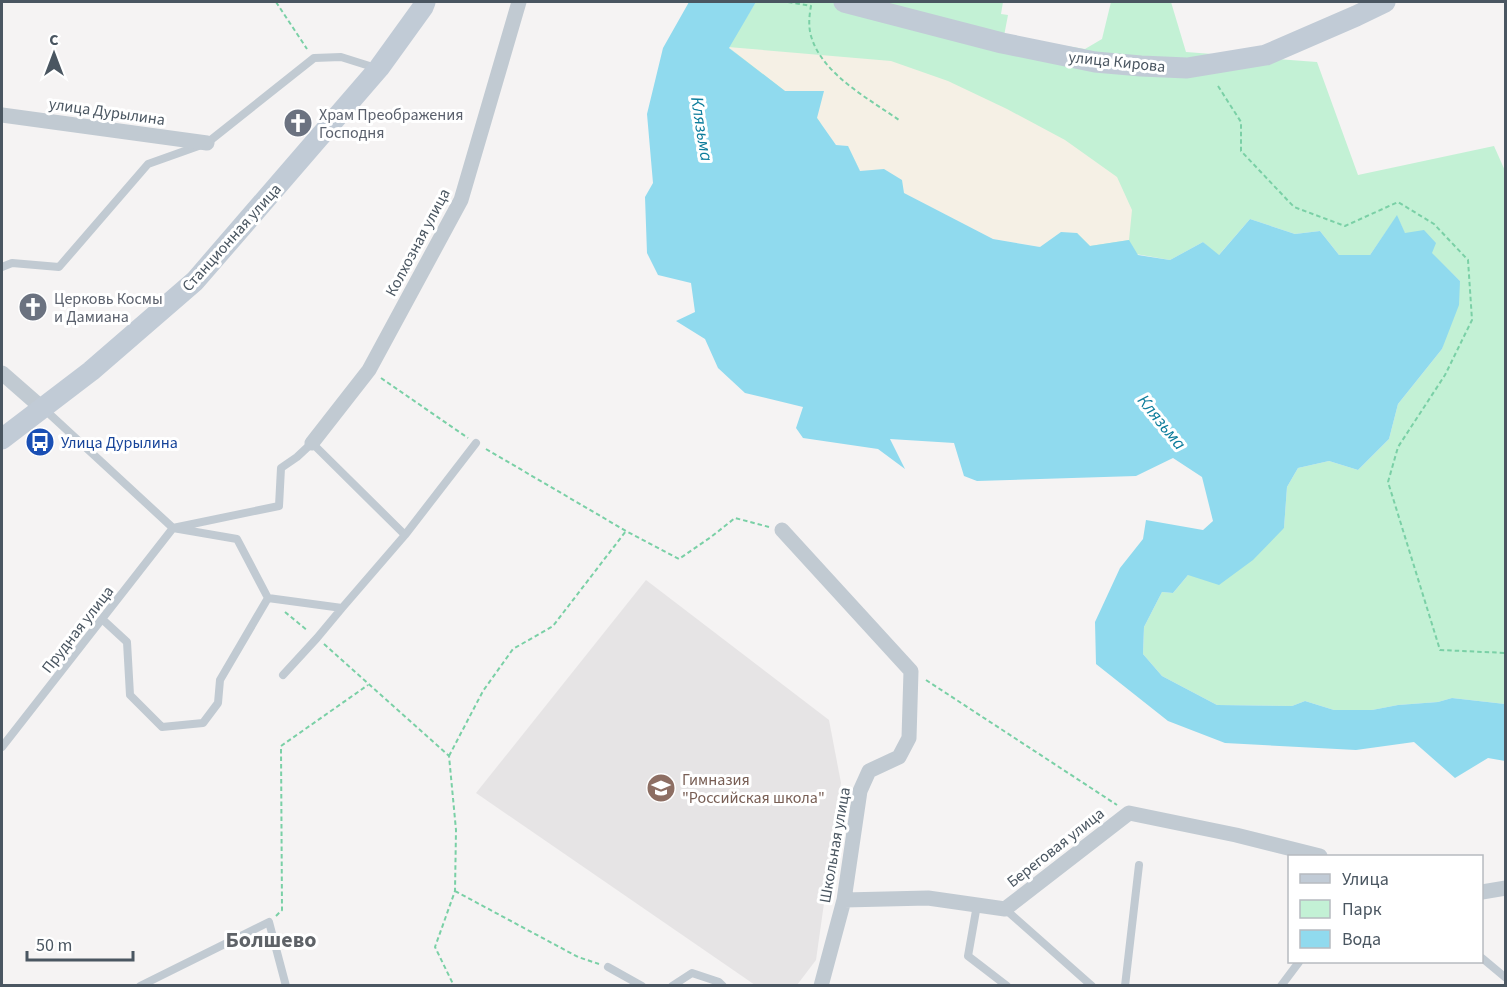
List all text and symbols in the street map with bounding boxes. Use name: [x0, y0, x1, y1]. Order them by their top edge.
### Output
north arrow: [24, 24, 84, 84]
text: С: [49, 29, 59, 51]
street label: улица Кирова: [1067, 46, 1166, 78]
street label: улица Дурылина: [47, 93, 166, 131]
water label: Клязьма: [684, 95, 719, 164]
place label: Храм Преображения Господня: [319, 104, 463, 144]
church icon: Храм Преображения Господня: [282, 107, 314, 139]
street label: Станционная улица: [177, 179, 286, 297]
street label: Колхозная улица: [380, 185, 456, 300]
place label: Церковь Космы и Дамиана: [54, 288, 163, 328]
church icon: Церковь Космы и Дамиана: [17, 291, 49, 323]
water label: Клязьма: [1131, 389, 1192, 456]
bus stop icon: Улица Дурылина: [24, 426, 56, 458]
place label: Улица Дурылина: [61, 432, 178, 454]
street label: Прудная улица: [37, 581, 119, 678]
place label: Гимназия "Российская школа": [682, 769, 825, 809]
school or university icon: Гимназия "Российская школа": [645, 772, 677, 804]
street label: Школьная улица: [814, 786, 856, 905]
street label: Береговая улица: [1002, 803, 1109, 893]
legend: [1288, 855, 1483, 963]
text: Улица: [1342, 867, 1389, 892]
text: Парк: [1342, 897, 1382, 922]
scale bar: [27, 924, 134, 962]
district label: Болшево: [226, 924, 316, 956]
text: Вода: [1342, 927, 1381, 952]
text: 50 m: [36, 933, 72, 958]

